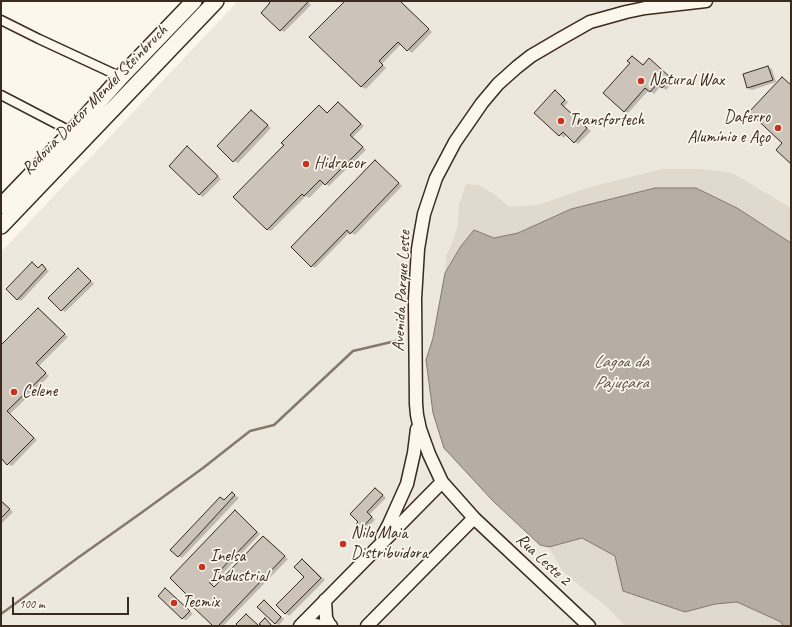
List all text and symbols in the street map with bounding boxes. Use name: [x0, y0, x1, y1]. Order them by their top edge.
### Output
street label: Rodovia Doutor Mendel Steinbruch: [18, 21, 172, 179]
place label: Natural Wax: [649, 71, 724, 91]
marker: Natural Wax: [636, 76, 646, 86]
place label: Daferro Alumínio e Aço: [688, 108, 770, 148]
place label: Transfortech: [569, 111, 644, 131]
marker: Transfortech: [556, 116, 566, 126]
marker: Daferro Alumínio e Aço: [773, 123, 783, 133]
place label: Hidracor: [314, 154, 365, 174]
marker: Hidracor: [301, 159, 311, 169]
street label: Avenida Parque Leste: [389, 230, 415, 352]
water label: Lagoa da Pajuçara: [594, 351, 648, 394]
place label: Celene: [22, 382, 57, 402]
marker: Celene: [9, 387, 19, 397]
place label: Nilo Maia Distribuidora: [351, 524, 428, 564]
street label: Rua Leste 2: [511, 530, 575, 590]
marker: Nilo Maia Distribuidora: [338, 539, 348, 549]
place label: Inelsa Industrial: [210, 547, 268, 587]
marker: Inelsa Industrial: [197, 562, 207, 572]
scale bar: [14, 589, 131, 615]
place label: Tecmix: [182, 593, 219, 613]
text: 100 m: [19, 596, 45, 612]
marker: Tecmix: [169, 598, 179, 608]

